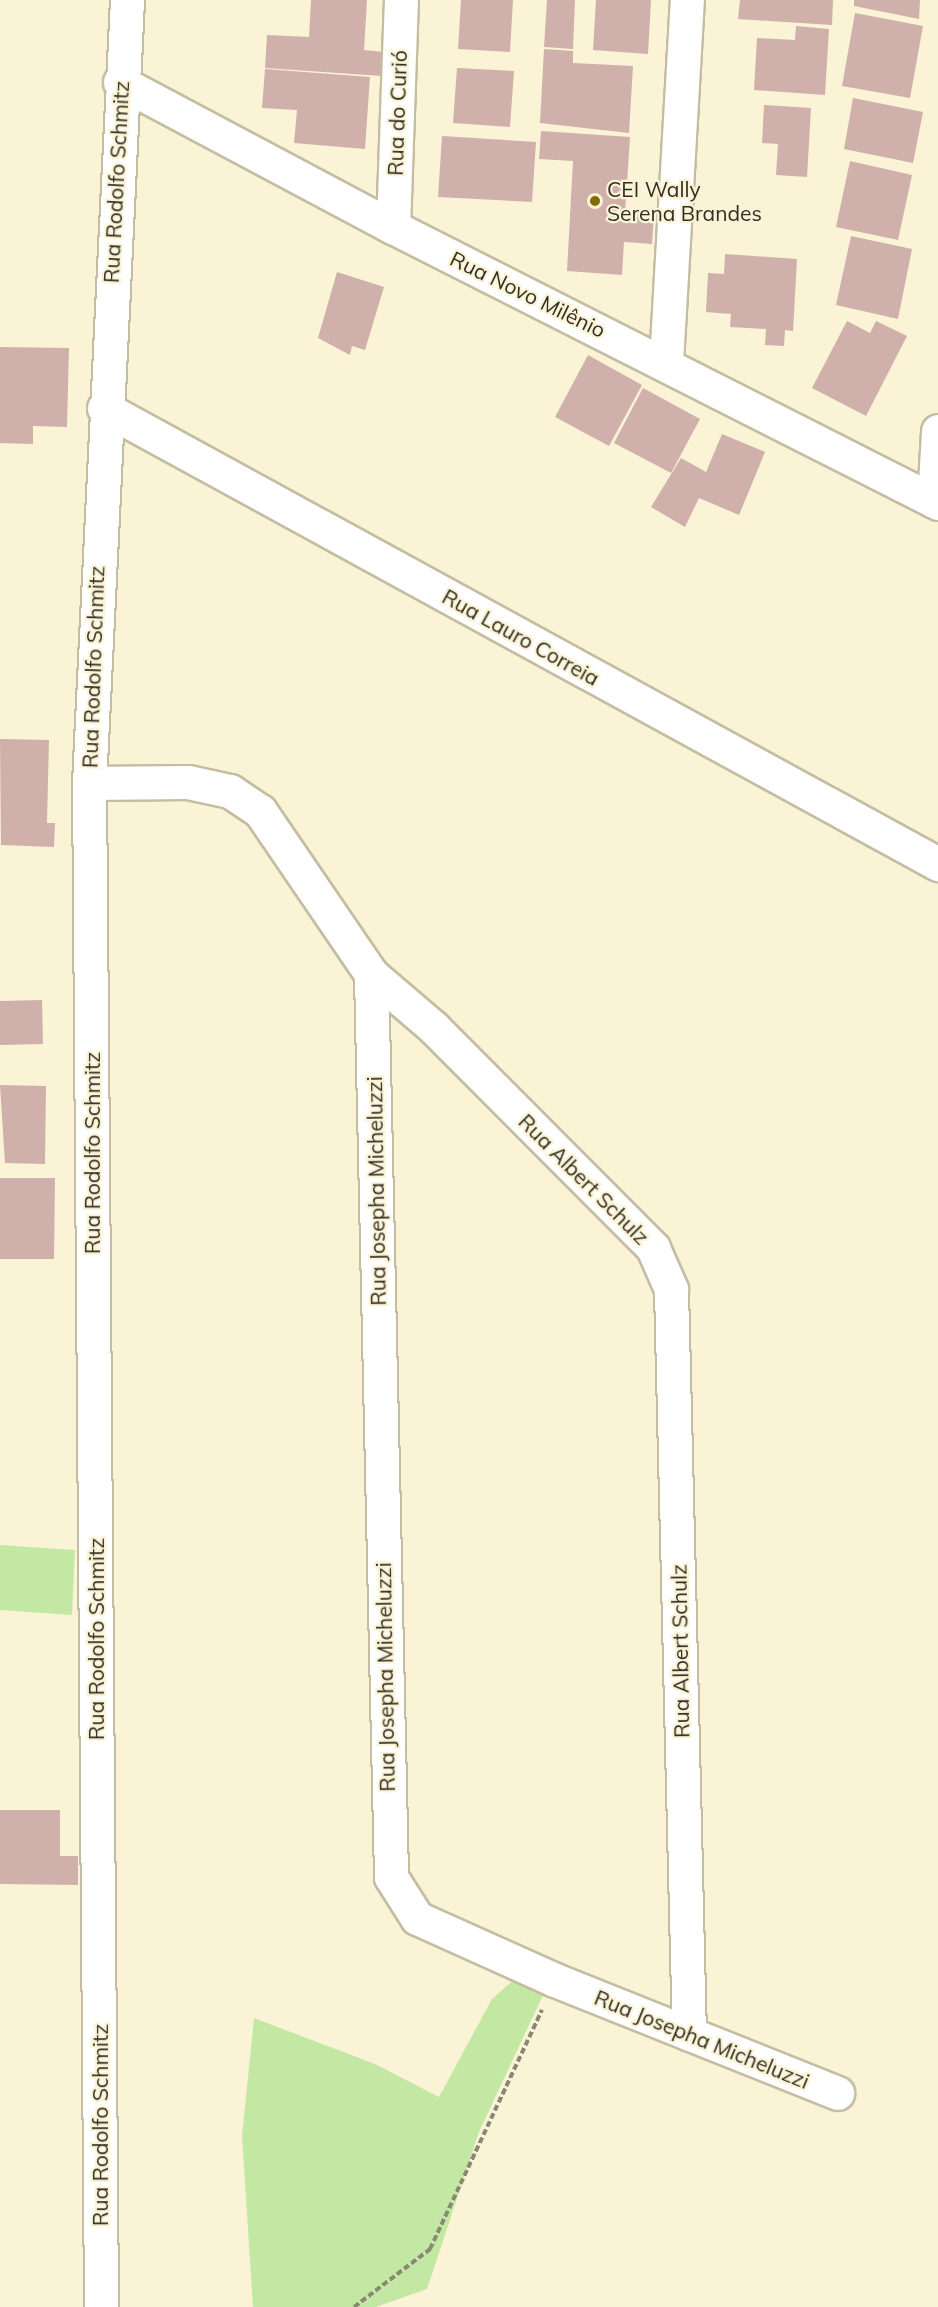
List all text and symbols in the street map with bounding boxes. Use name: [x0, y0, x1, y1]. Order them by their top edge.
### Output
street label: Rua do Curió: [382, 50, 412, 176]
street label: Rua Rodolfo Schmitz: [98, 80, 134, 284]
place label: CEI Wally Serena Brandes: [607, 176, 762, 226]
marker: CEI Wally Serena Brandes: [588, 194, 602, 208]
street label: Rua Novo Milênio: [446, 246, 610, 342]
street label: Rua Rodolfo Schmitz: [77, 565, 109, 769]
street label: Rua Lauro Correia: [438, 583, 604, 691]
street label: Rua Rodolfo Schmitz: [79, 1052, 105, 1254]
street label: Rua Josepha Micheluzzi: [361, 1076, 391, 1306]
street label: Rua Albert Schulz: [514, 1109, 654, 1249]
street label: Rua Rodolfo Schmitz: [83, 1538, 109, 1740]
street label: Rua Josepha Micheluzzi: [370, 1562, 400, 1792]
street label: Rua Albert Schulz: [666, 1564, 694, 1738]
street label: Rua Josepha Micheluzzi: [591, 1984, 813, 2094]
street label: Rua Rodolfo Schmitz: [87, 2024, 113, 2226]

